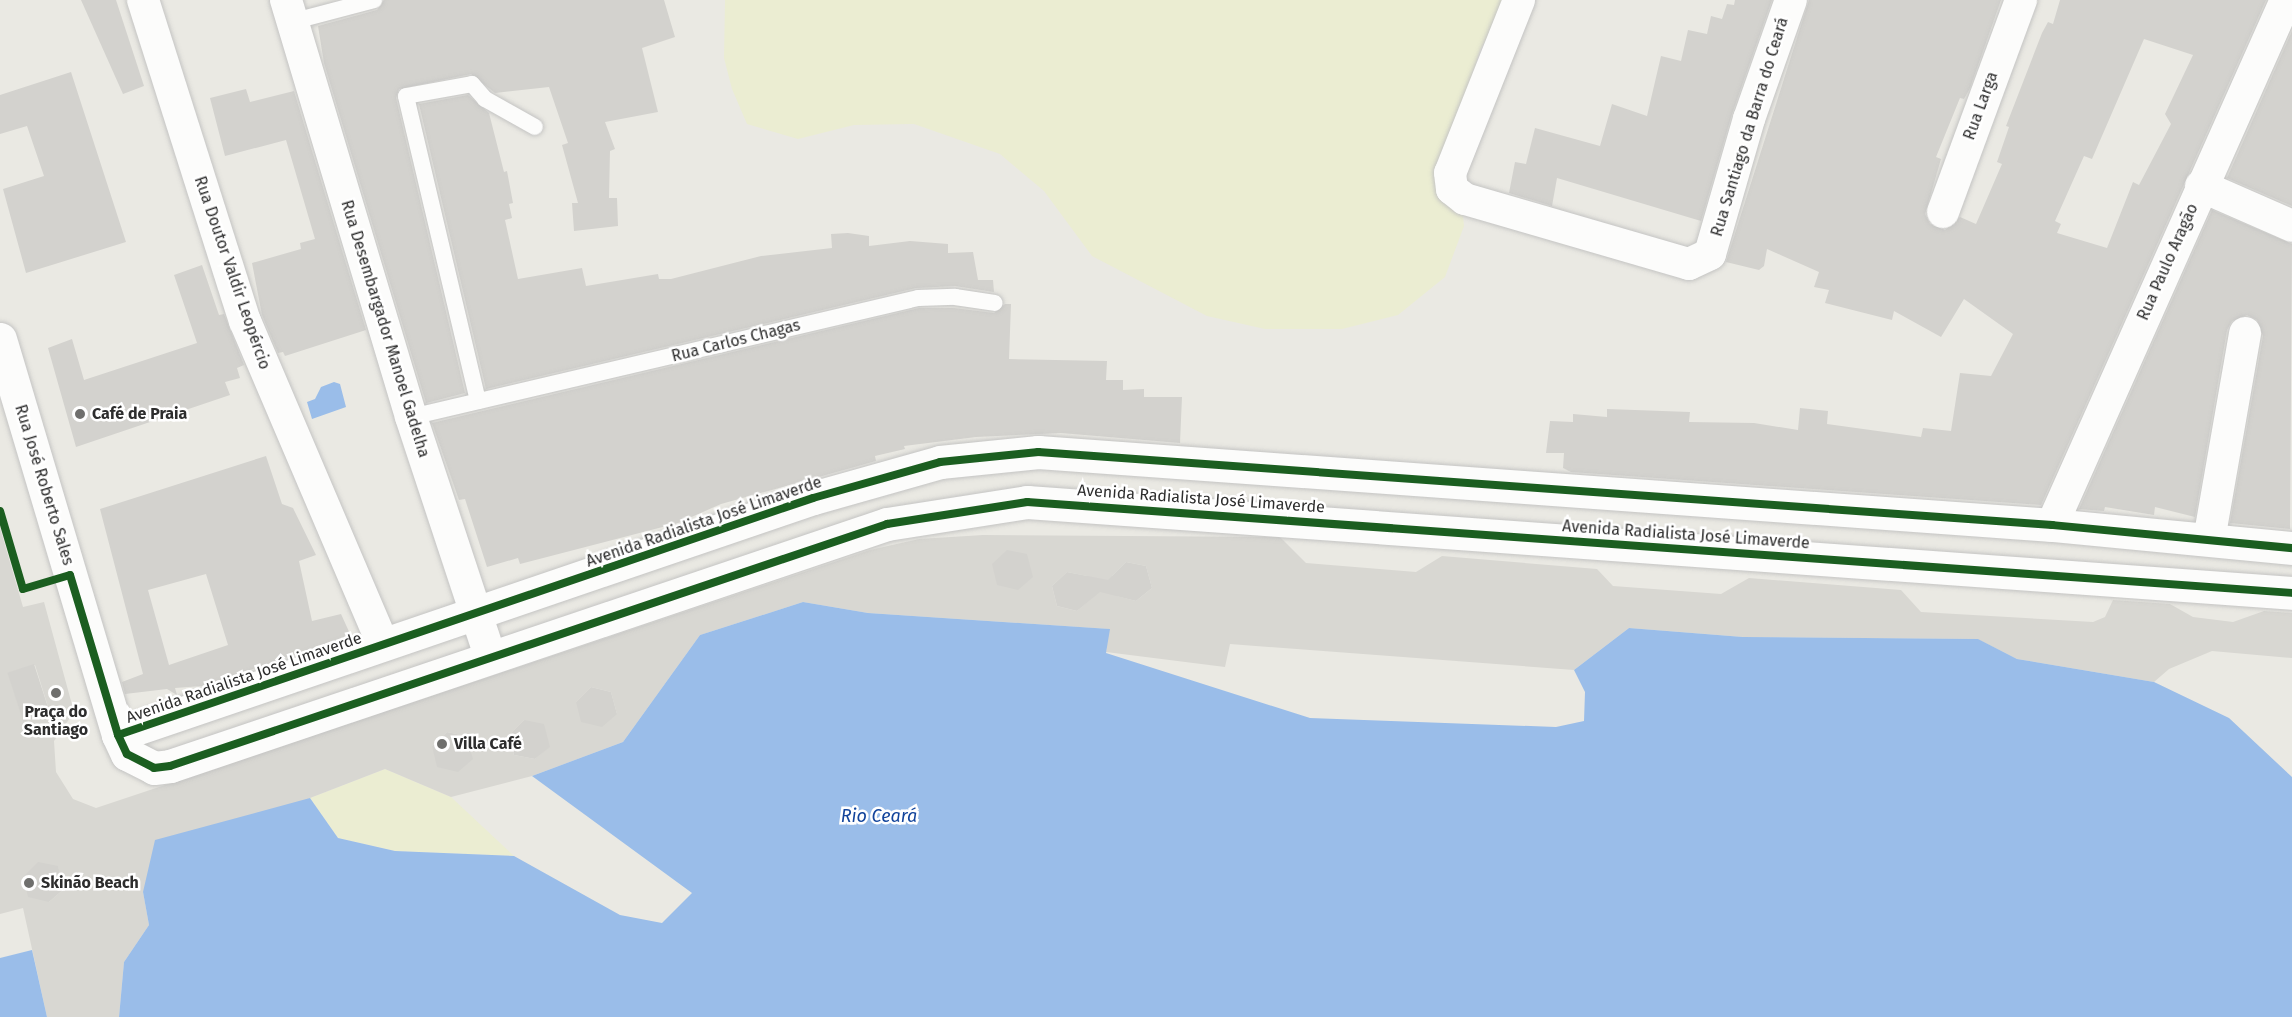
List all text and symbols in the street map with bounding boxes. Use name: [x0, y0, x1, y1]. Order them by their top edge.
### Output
street label: Rua Santiago da Barra do Ceará: [1707, 15, 1793, 239]
street label: Rua Larga: [1960, 69, 2002, 143]
street label: Rua Doutor Valdir Leopércio: [190, 174, 274, 372]
street label: Rua Desembargador Manoel Gadelha: [337, 198, 433, 460]
street label: Rua Paulo Aragão: [2134, 201, 2202, 323]
street label: Rua Carlos Chagas: [670, 316, 802, 366]
street label: Rua José Roberto Sales: [10, 402, 78, 568]
place label: Café de Praia: [92, 404, 187, 424]
marker: Café de Praia: [73, 407, 87, 421]
street label: Avenida Radialista José Limaverde: [584, 473, 824, 571]
street label: Avenida Radialista José Limaverde: [1077, 481, 1325, 517]
street label: Avenida Radialista José Limaverde: [1562, 517, 1810, 553]
street label: Avenida Radialista José Limaverde: [124, 629, 364, 727]
marker: Praça do Santiago: [49, 686, 63, 700]
place label: Praça do Santiago: [24, 702, 88, 740]
place label: Villa Café: [454, 734, 522, 754]
marker: Villa Café: [435, 737, 449, 751]
water label: Rio Ceará: [841, 805, 917, 827]
place label: Skinão Beach: [41, 873, 139, 893]
marker: Skinão Beach: [22, 876, 36, 890]

